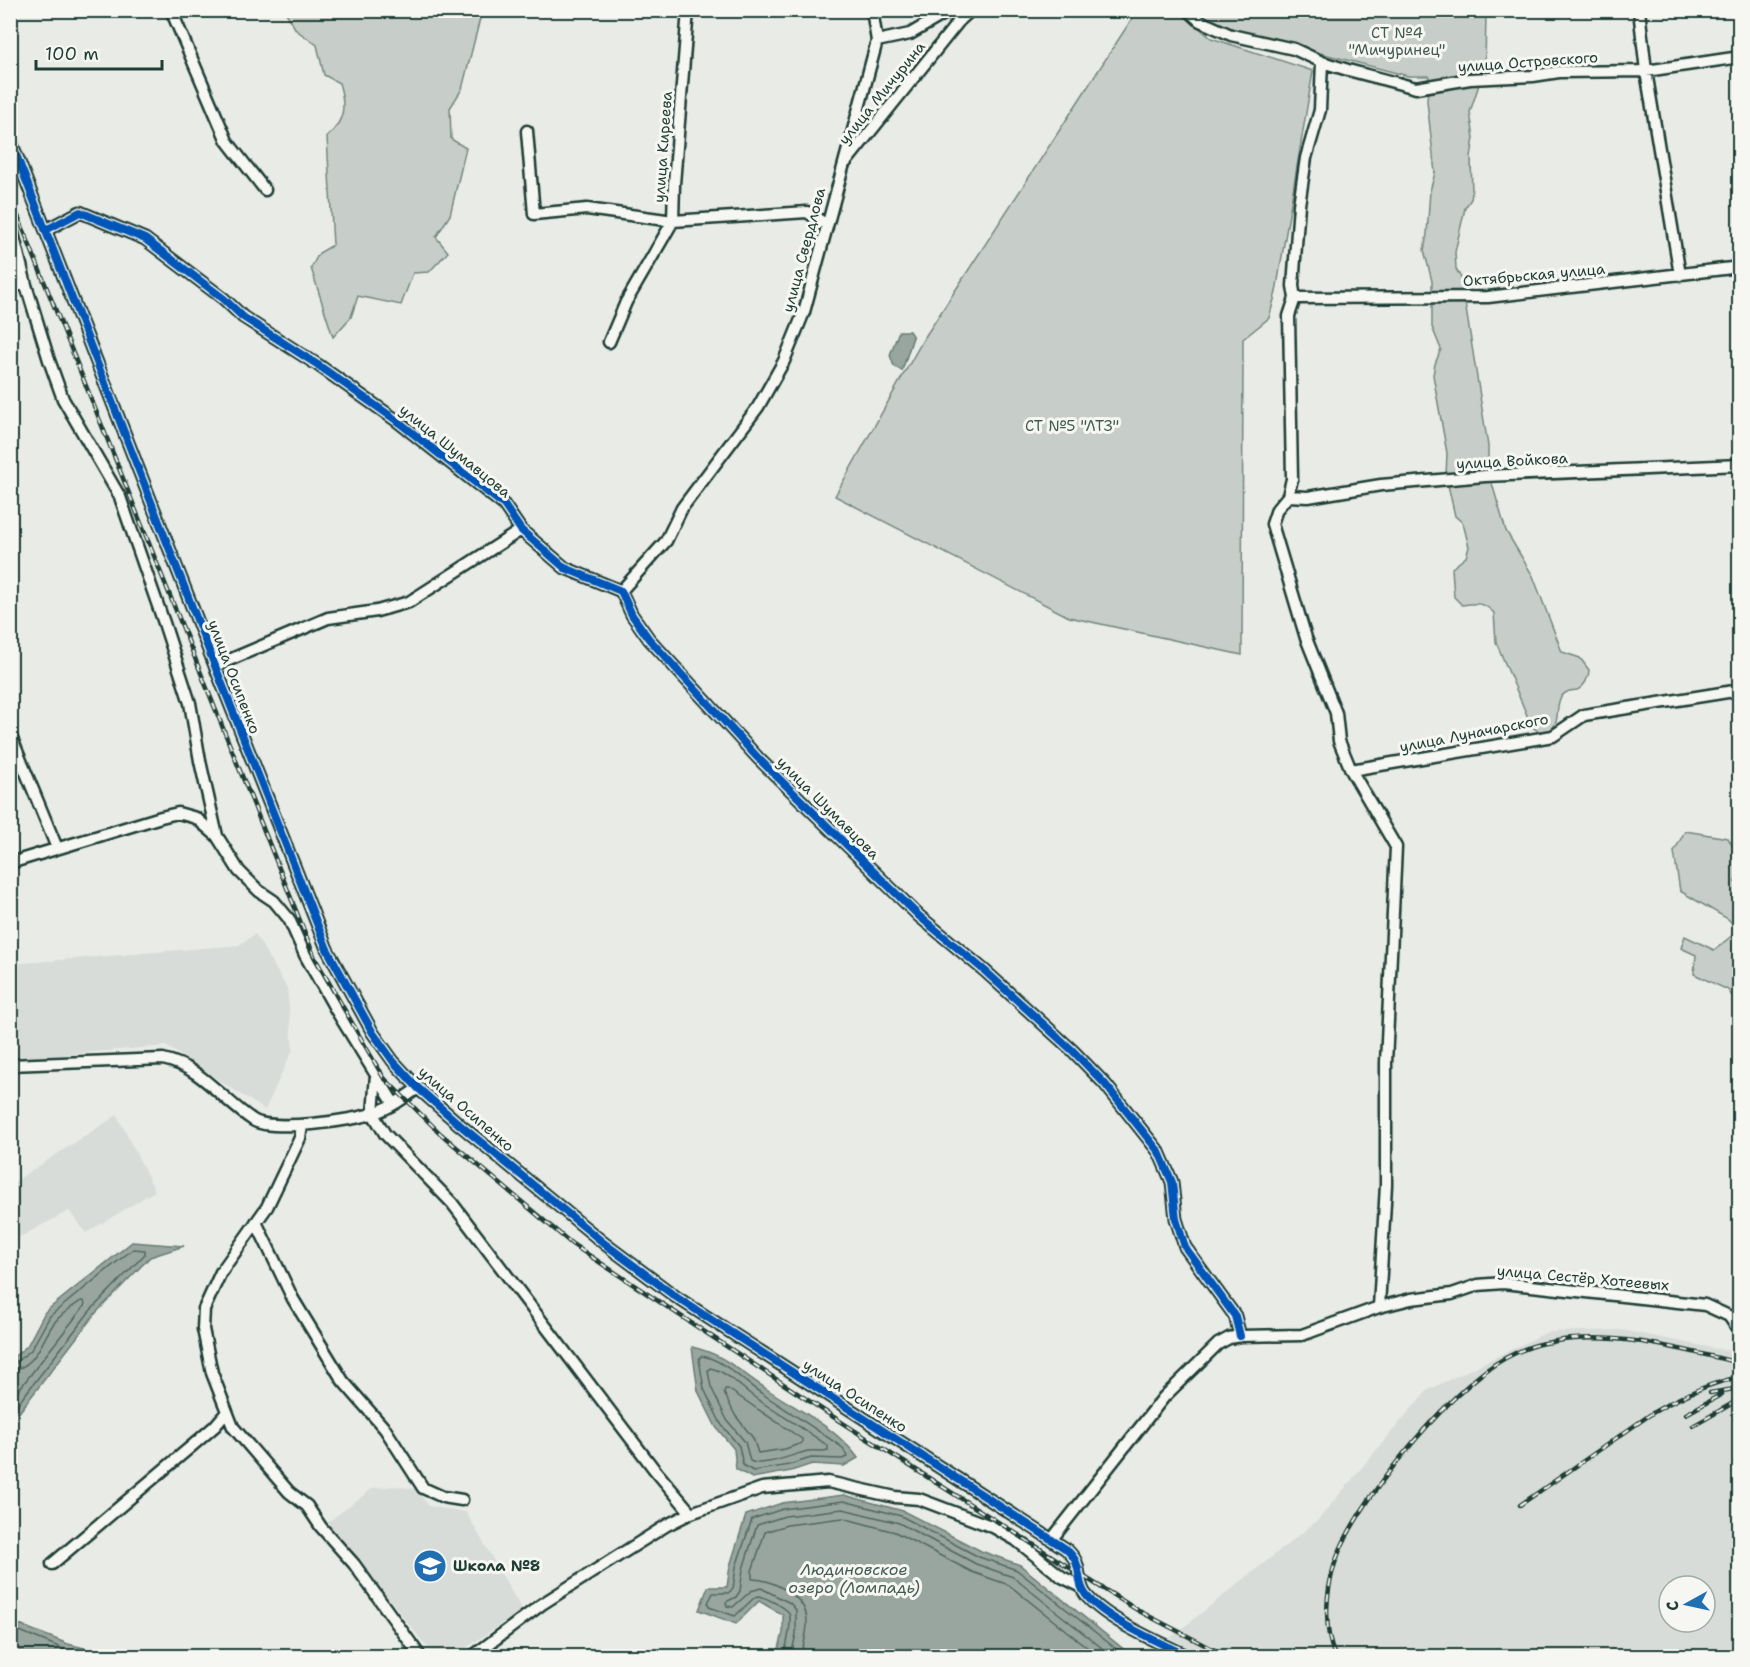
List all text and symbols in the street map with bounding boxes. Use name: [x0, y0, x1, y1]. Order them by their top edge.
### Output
park label: СТ №4 "Мичуринец": [1349, 23, 1446, 60]
scale bar: [36, 33, 162, 71]
street label: улица Мичурина: [834, 37, 930, 149]
text: 100 m: [45, 42, 99, 66]
street label: улица Островского: [1457, 47, 1599, 77]
street label: улица Киреева: [649, 90, 677, 203]
street label: улица Свердлова: [778, 185, 830, 314]
street label: Октябрьская улица: [1462, 259, 1607, 291]
street label: улица Шумавцова: [395, 400, 515, 503]
park label: СТ №5 "ЛТЗ": [1025, 416, 1119, 436]
street label: улица Войкова: [1456, 448, 1569, 474]
street label: улица Осипенко: [203, 617, 265, 737]
street label: улица Луначарского: [1398, 709, 1550, 757]
street label: улица Шумавцова: [772, 752, 884, 864]
street label: улица Осипенко: [414, 1062, 518, 1156]
street label: улица Сестёр Хотеевых: [1496, 1261, 1670, 1296]
street label: улица Осипенко: [799, 1355, 911, 1437]
school or university icon: Школа №8: [412, 1548, 448, 1584]
place label: Школа №8: [453, 1556, 540, 1576]
water label: Людиновское озеро (Ломпадь): [788, 1559, 920, 1598]
north arrow: [1657, 1574, 1717, 1634]
text: С: [1662, 1600, 1684, 1612]

